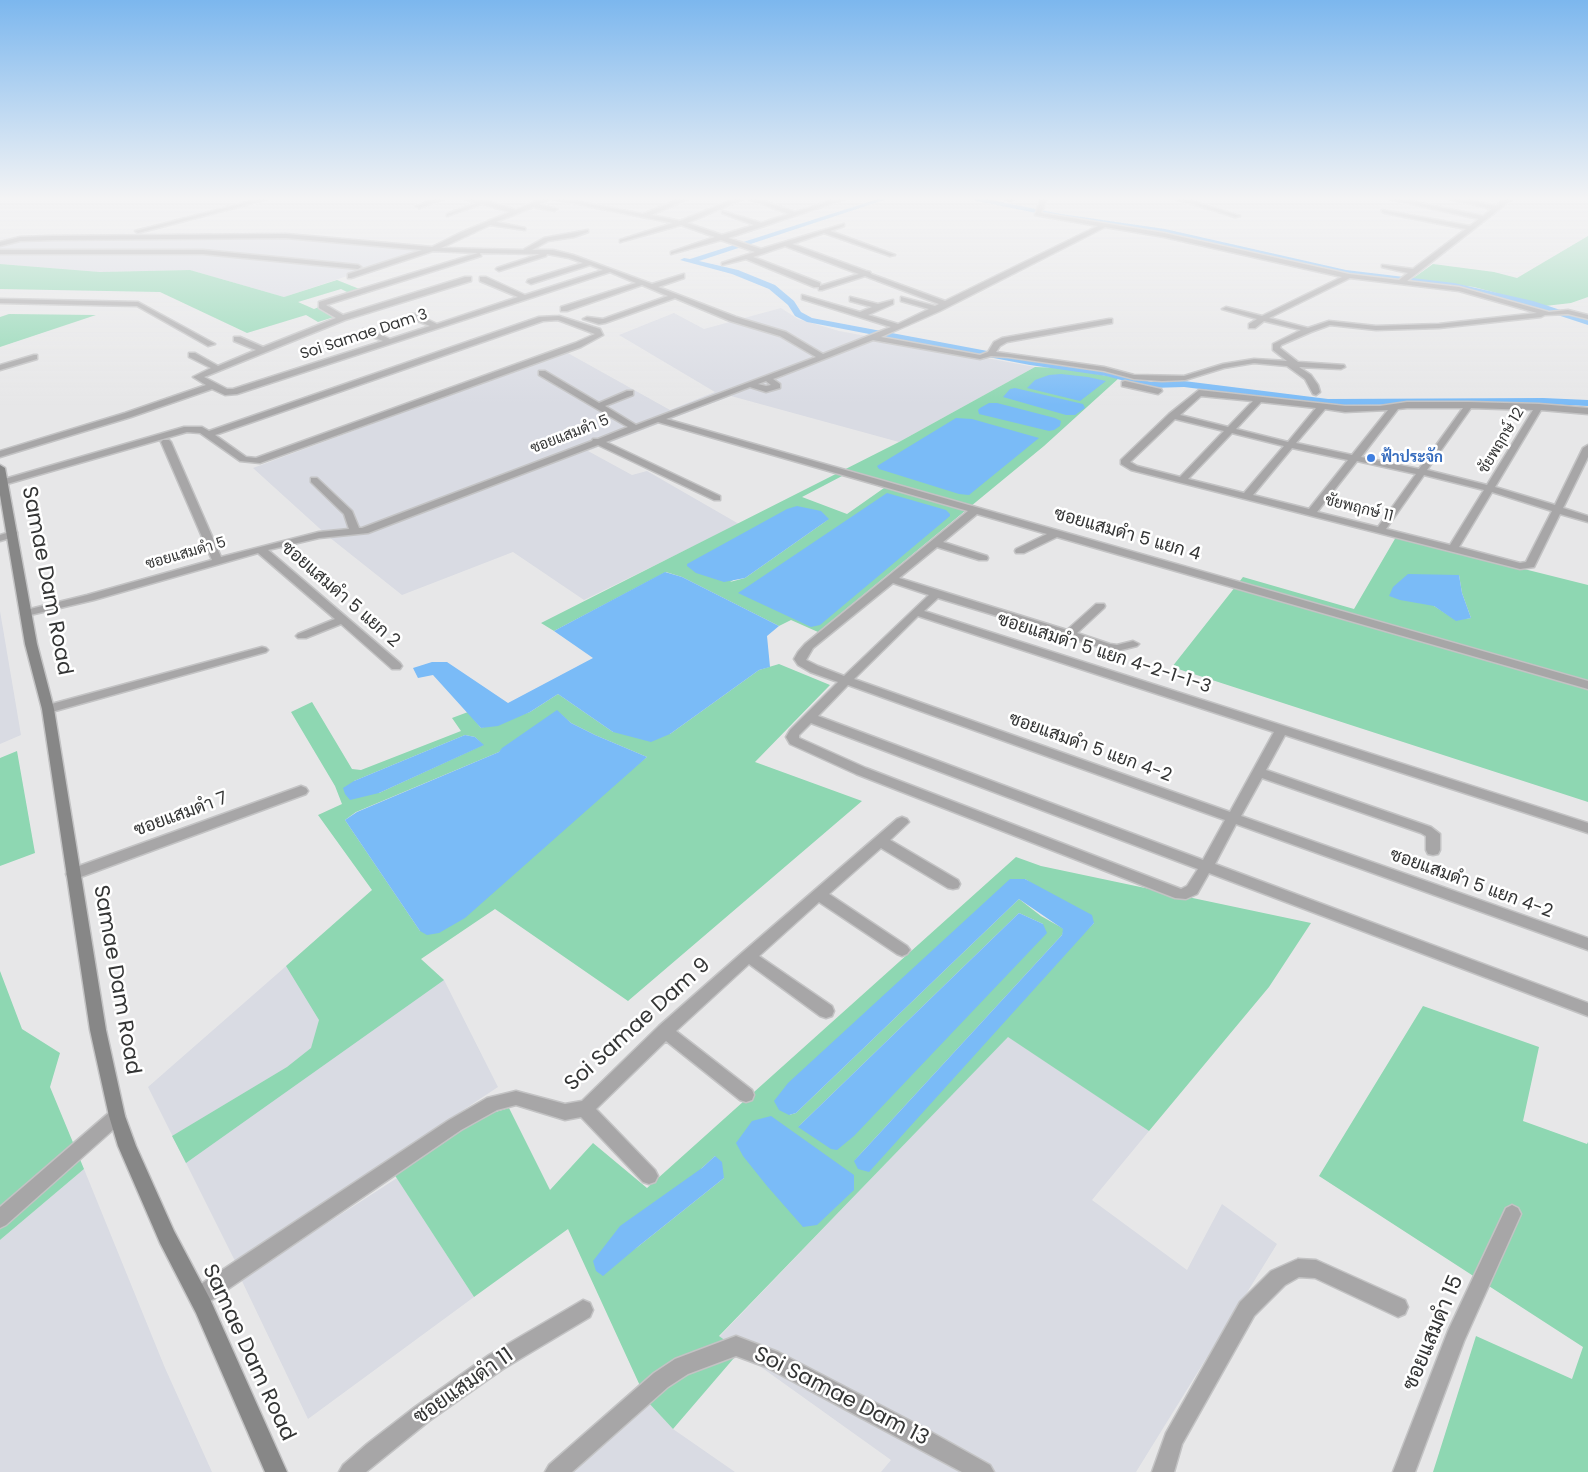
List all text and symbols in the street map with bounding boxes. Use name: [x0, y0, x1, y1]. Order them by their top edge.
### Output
street label: Soi Samae Dam 3: [298, 306, 430, 364]
street label: ชัยพฤกษ์ 12: [1475, 405, 1529, 477]
street label: ซอยแสมดำ 5: [528, 412, 612, 458]
place label: ฟ้าประจัก: [1381, 449, 1443, 467]
marker: ฟ้าประจัก: [1365, 452, 1377, 464]
street label: Samae Dam Road: [15, 484, 77, 678]
street label: ชัยพฤกษ์ 11: [1323, 492, 1395, 526]
street label: ซอยแสมดำ 5 แยก 4: [1051, 504, 1203, 566]
street label: ซอยแสมดำ 5: [144, 534, 228, 574]
street label: ซอยแสมดำ 5 แยก 2: [276, 538, 404, 652]
street label: ซอยแสมดำ 5 แยก 4-2-1-1-3: [994, 609, 1214, 699]
street label: ซอยแสมดำ 5 แยก 4-2: [1006, 708, 1174, 788]
street label: ซอยแสมดำ 7: [131, 788, 231, 842]
street label: ซอยแสมดำ 5 แยก 4-2: [1387, 844, 1555, 924]
street label: Samae Dam Road: [87, 883, 145, 1077]
street label: Soi Samae Dam 9: [560, 953, 716, 1097]
street label: Samae Dam Road: [196, 1261, 300, 1445]
street label: ซอยแสมดำ 15: [1398, 1272, 1470, 1394]
street label: Soi Samae Dam 13: [749, 1342, 933, 1452]
street label: ซอยแสมดำ 11: [409, 1343, 519, 1431]

